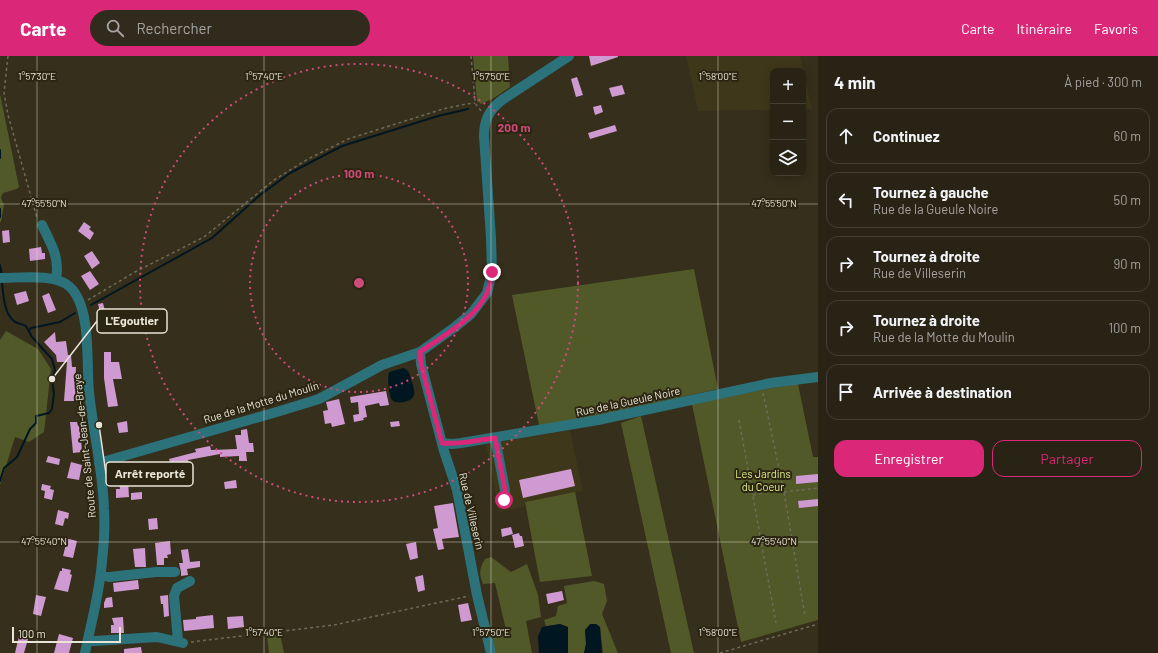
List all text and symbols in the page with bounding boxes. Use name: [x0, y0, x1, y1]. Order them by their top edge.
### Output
search box: [90, 10, 370, 46]
text: Carte: [20, 17, 66, 40]
icon: search: [104, 17, 126, 39]
text: Rechercher: [136, 19, 212, 37]
text: Carte: [961, 20, 994, 37]
text: Itinéraire: [1016, 20, 1072, 37]
text: Favoris: [1094, 20, 1138, 37]
map controls: [770, 68, 806, 176]
button: +: [770, 68, 806, 104]
text: 1°57'30"E: [18, 70, 56, 82]
text: 1°57'40"E: [245, 70, 283, 82]
text: 1°57'50"E: [472, 70, 510, 82]
text: 1°58'00"E: [699, 70, 737, 82]
text: 4 min: [834, 72, 876, 92]
text: À pied · 300 m: [1064, 74, 1142, 90]
button: −: [770, 104, 806, 140]
text: 200 m: [498, 120, 530, 134]
icon: ahead: [835, 125, 857, 147]
text: Continuez: [873, 127, 940, 145]
text: 60 m: [1114, 128, 1141, 144]
button: layers: [770, 140, 806, 176]
text: 100 m: [344, 166, 374, 180]
text: Tournez à gauche: [873, 183, 989, 201]
icon: left: [835, 189, 857, 211]
text: 50 m: [1114, 192, 1141, 208]
text: 47°55'50"N: [21, 197, 67, 209]
text: 47°55'50"N: [751, 197, 797, 209]
text: Rue de la Gueule Noire: [873, 201, 998, 217]
text: Tournez à droite: [873, 247, 980, 265]
icon: right: [835, 253, 857, 275]
text: 90 m: [1114, 256, 1141, 272]
route end: [483, 263, 501, 281]
text: Rue de Villeserin: [873, 265, 966, 281]
centre of rings: [352, 276, 366, 290]
callout: L'Egoutier: [97, 309, 167, 333]
text: Tournez à droite: [873, 311, 980, 329]
text: L'Egoutier: [105, 313, 159, 327]
icon: right: [835, 317, 857, 339]
text: 100 m: [1108, 320, 1141, 336]
text: Rue de la Motte du Moulin: [873, 329, 1015, 345]
street label: Route de Saint-Jean-de-Braye: [70, 373, 98, 519]
street label: Rue de la Motte du Moulin: [202, 378, 320, 426]
icon: arrive: [835, 381, 857, 403]
text: Arrivée à destination: [873, 383, 1012, 401]
street label: Rue de la Gueule Noire: [575, 384, 681, 418]
button: Enregistrer: [834, 440, 984, 477]
button: Partager: [992, 440, 1142, 477]
callout: Arrêt reporté: [106, 462, 193, 486]
text: Arrêt reporté: [115, 466, 186, 480]
park label: Les Jardins du Coeur: [735, 467, 791, 493]
street label: Rue de Villeserin: [457, 471, 487, 551]
route start: [495, 491, 513, 509]
text: 47°55'40"N: [21, 535, 67, 547]
text: 47°55'40"N: [751, 535, 797, 547]
scale bar: [12, 625, 121, 644]
text: 1°57'40"E: [245, 626, 283, 638]
text: 1°57'50"E: [472, 626, 510, 638]
text: 1°58'00"E: [699, 626, 737, 638]
text: 100 m: [18, 627, 46, 640]

